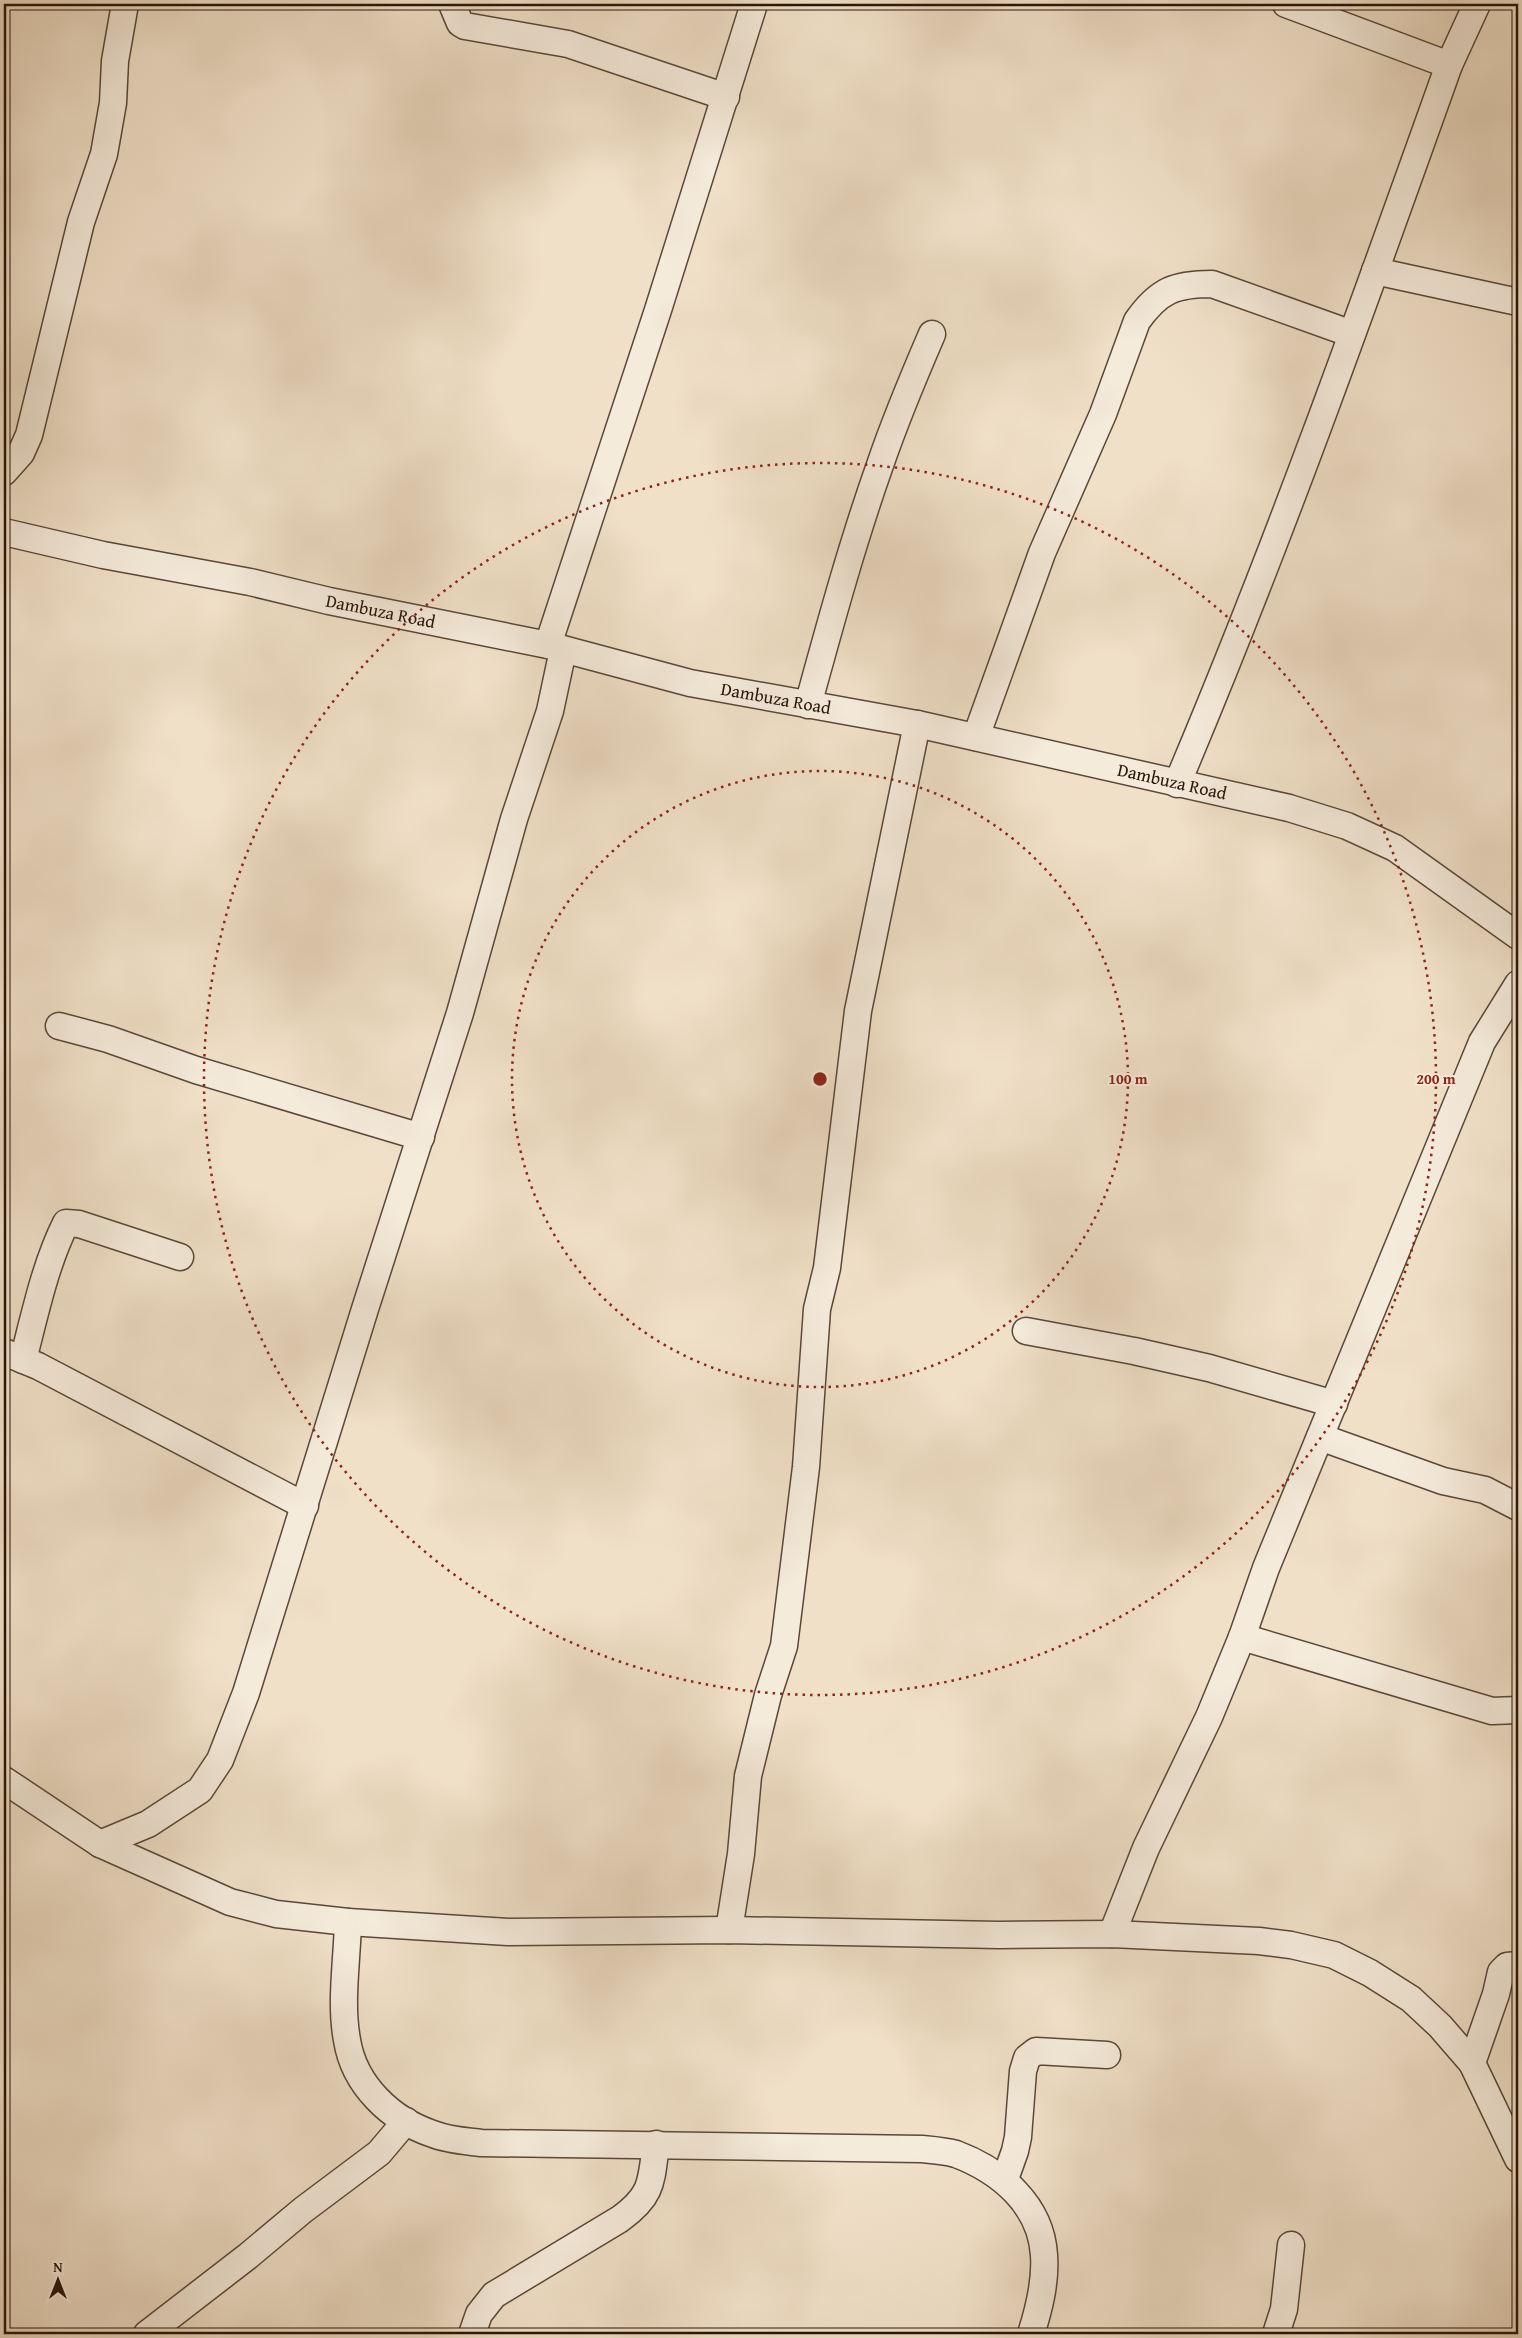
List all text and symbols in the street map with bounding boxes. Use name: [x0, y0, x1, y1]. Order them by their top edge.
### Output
street label: Dambuza Road: [324, 587, 438, 635]
street label: Dambuza Road: [719, 675, 834, 721]
street label: Dambuza Road: [1115, 756, 1230, 807]
text: 100 m: [1108, 1068, 1148, 1089]
text: 200 m: [1416, 1068, 1456, 1089]
centre of rings: [811, 1070, 829, 1088]
north arrow: [32, 2256, 82, 2306]
text: N: [53, 2257, 63, 2277]

